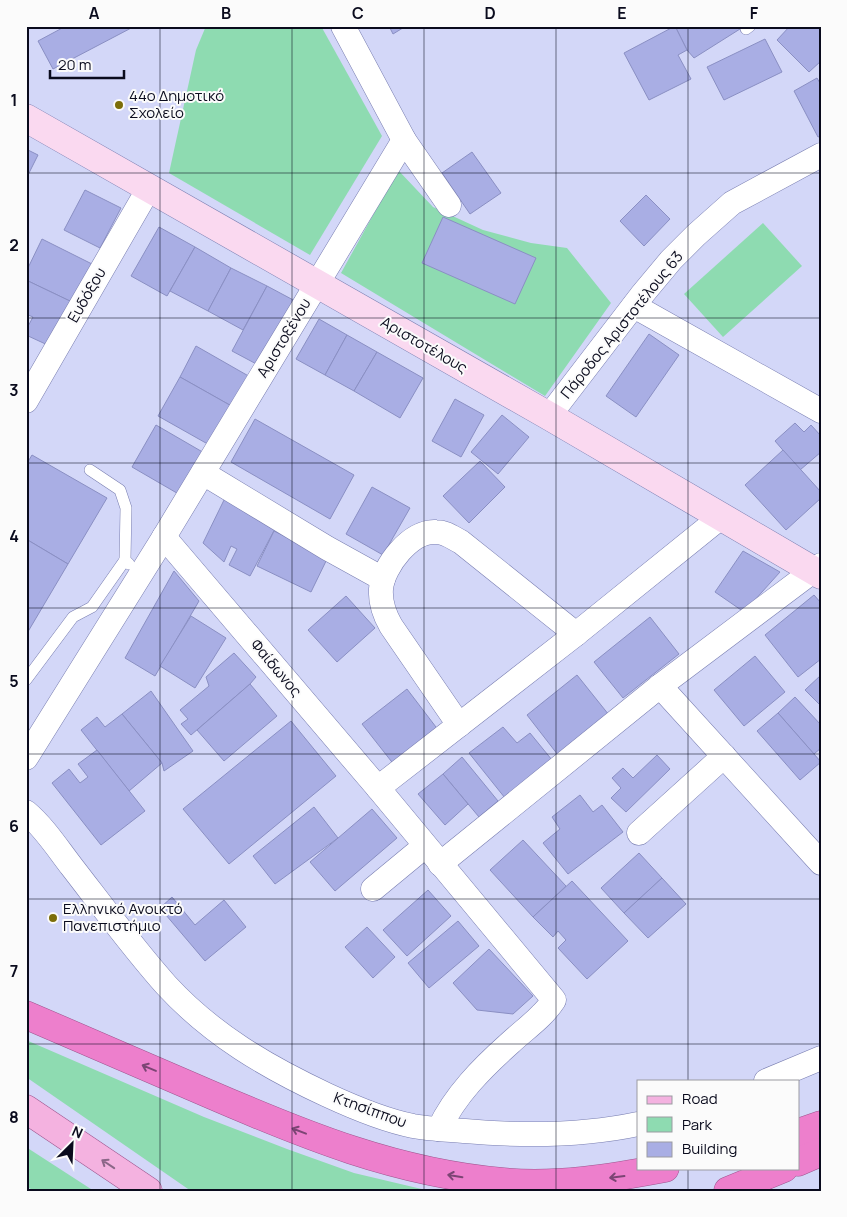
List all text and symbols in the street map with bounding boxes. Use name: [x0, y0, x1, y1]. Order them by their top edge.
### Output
text: A: [89, 2, 100, 24]
text: B: [221, 2, 231, 24]
text: C: [352, 2, 364, 24]
text: D: [484, 2, 496, 24]
text: E: [617, 2, 627, 24]
text: F: [750, 2, 759, 24]
scale bar: [50, 48, 124, 80]
text: 20 m: [58, 54, 91, 75]
place label: 44ο Δημοτικό Σχολείο: [129, 85, 224, 123]
text: 1: [10, 89, 18, 111]
marker: 44ο Δημοτικό Σχολείο: [113, 99, 125, 111]
text: 2: [9, 234, 19, 256]
street label: Πάροδος Αριστοτέλους 63: [556, 247, 688, 403]
street label: Ευδόξου: [62, 263, 111, 326]
street label: Αριστοξένου: [252, 294, 316, 381]
street label: Αριστοτέλους: [377, 311, 471, 378]
text: 3: [9, 379, 19, 401]
text: 4: [9, 525, 19, 547]
street label: Φαίδωνος: [246, 634, 307, 701]
text: 5: [9, 670, 19, 692]
text: 6: [9, 815, 19, 837]
place label: Ελληνικό Ανοικτό Πανεπιστήμιο: [63, 898, 183, 936]
marker: Ελληνικό Ανοικτό Πανεπιστήμιο: [47, 912, 59, 924]
text: 7: [10, 960, 18, 982]
one-way arrow: [142, 1063, 157, 1073]
legend: [637, 1080, 800, 1170]
street label: Κτησίππου: [331, 1087, 410, 1132]
text: Road: [682, 1088, 718, 1109]
text: 8: [9, 1106, 19, 1128]
text: Park: [682, 1114, 712, 1135]
north arrow: [48, 1120, 98, 1170]
text: N: [69, 1121, 86, 1142]
one-way arrow: [292, 1126, 308, 1135]
text: Building: [682, 1138, 737, 1159]
one-way arrow: [101, 1159, 115, 1169]
one-way arrow: [447, 1171, 463, 1181]
one-way arrow: [609, 1172, 625, 1182]

